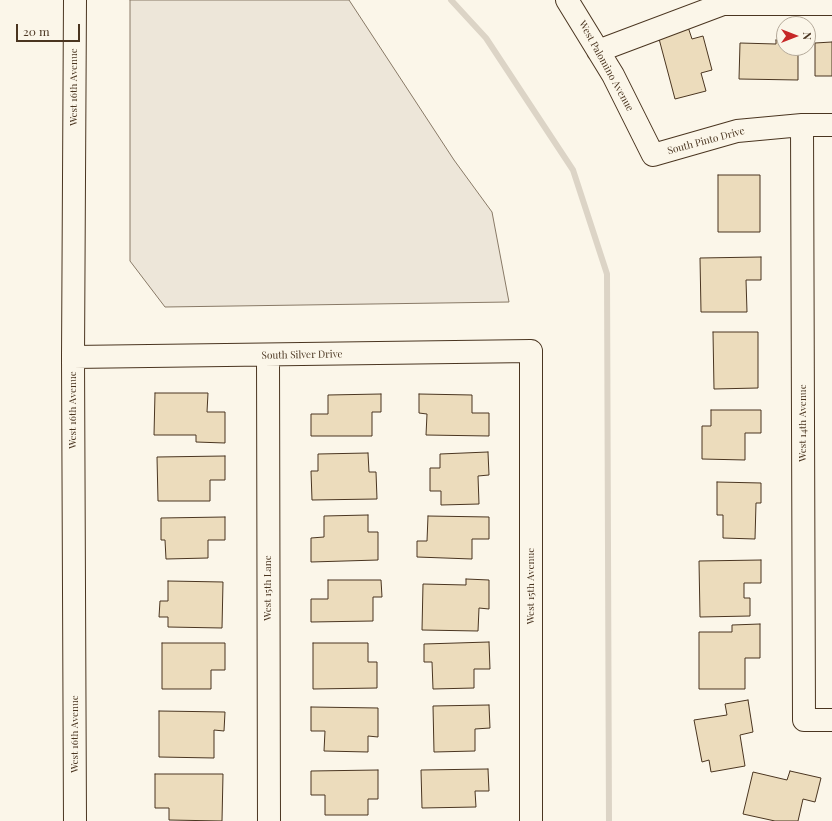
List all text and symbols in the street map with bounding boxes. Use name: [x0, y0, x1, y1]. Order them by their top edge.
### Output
scale bar: [18, 16, 82, 42]
north arrow: [776, 16, 816, 56]
street label: West Palomino Avenue: [576, 19, 636, 113]
text: 20 m: [23, 23, 50, 39]
text: N: [800, 32, 815, 40]
street label: West 16th Avenue: [68, 48, 80, 126]
street label: South Pinto Drive: [666, 125, 746, 157]
street label: South Silver Drive: [261, 348, 343, 362]
street label: West 16th Avenue: [67, 371, 79, 449]
street label: West 14th Avenue: [797, 384, 809, 462]
street label: West 15th Avenue: [525, 548, 537, 624]
street label: West 15th Lane: [262, 555, 274, 621]
street label: West 16th Avenue: [69, 695, 81, 773]

